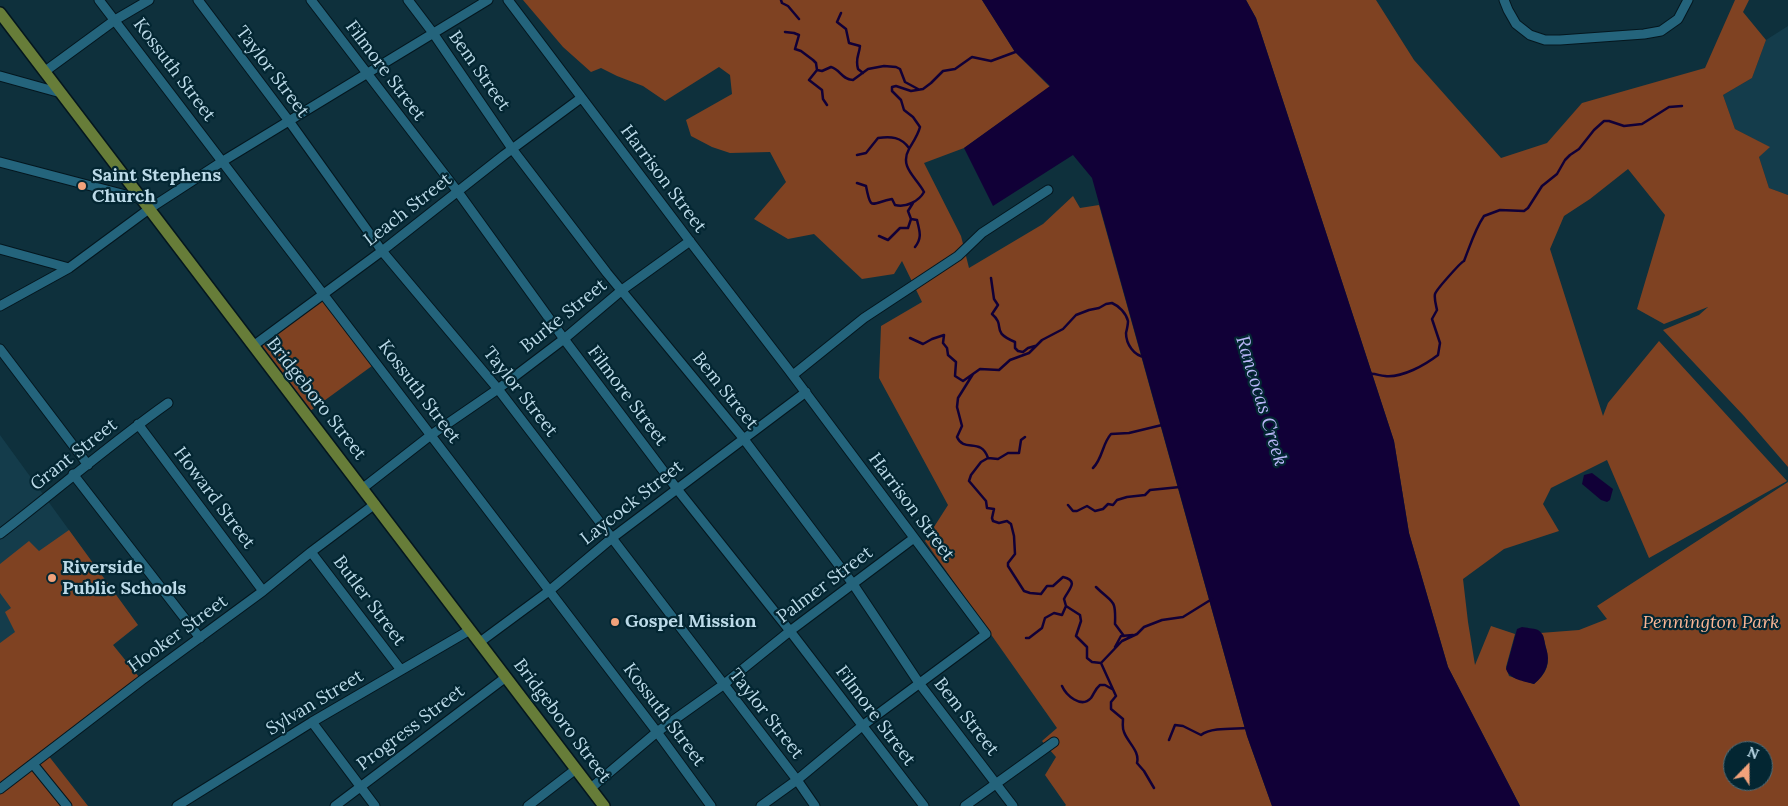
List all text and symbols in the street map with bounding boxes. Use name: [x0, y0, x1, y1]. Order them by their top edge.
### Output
street label: Kossuth Street: [128, 14, 220, 126]
street label: Filmore Street: [340, 17, 430, 125]
street label: Taylor Street: [231, 22, 313, 122]
street label: Bem Street: [444, 27, 514, 115]
street label: Harrison Street: [615, 121, 711, 237]
place label: Saint Stephens Church: [92, 165, 221, 208]
street label: Leach Street: [360, 169, 456, 251]
marker: Saint Stephens Church: [76, 180, 88, 192]
street label: Burke Street: [517, 275, 611, 357]
water label: Rancocas Creek: [1230, 333, 1292, 469]
street label: Bridgeboro Street: [262, 334, 370, 464]
street label: Kossuth Street: [373, 336, 465, 448]
street label: Filmore Street: [582, 342, 672, 450]
street label: Taylor Street: [478, 343, 562, 441]
street label: Bem Street: [687, 348, 763, 434]
street label: Grant Street: [26, 414, 122, 496]
street label: Howard Street: [169, 443, 259, 553]
street label: Harrison Street: [863, 449, 959, 565]
street label: Laycock Street: [576, 456, 688, 550]
street label: Palmer Street: [773, 542, 877, 628]
street label: Butler Street: [328, 552, 410, 650]
place label: Riverside Public Schools: [62, 557, 186, 600]
marker: Riverside Public Schools: [46, 572, 58, 584]
street label: Hooker Street: [124, 591, 232, 677]
place label: Gospel Mission: [625, 611, 757, 633]
park label: Pennington Park: [1643, 612, 1779, 634]
marker: Gospel Mission: [609, 616, 621, 628]
street label: Bridgeboro Street: [508, 655, 616, 787]
street label: Kossuth Street: [618, 659, 710, 771]
street label: Filmore Street: [830, 662, 920, 770]
street label: Taylor Street: [724, 665, 808, 763]
street label: Sylvan Street: [263, 666, 367, 740]
street label: Bem Street: [929, 674, 1003, 760]
street label: Progress Street: [353, 681, 469, 775]
north arrow: [1723, 741, 1773, 791]
text: N: [1745, 743, 1762, 763]

